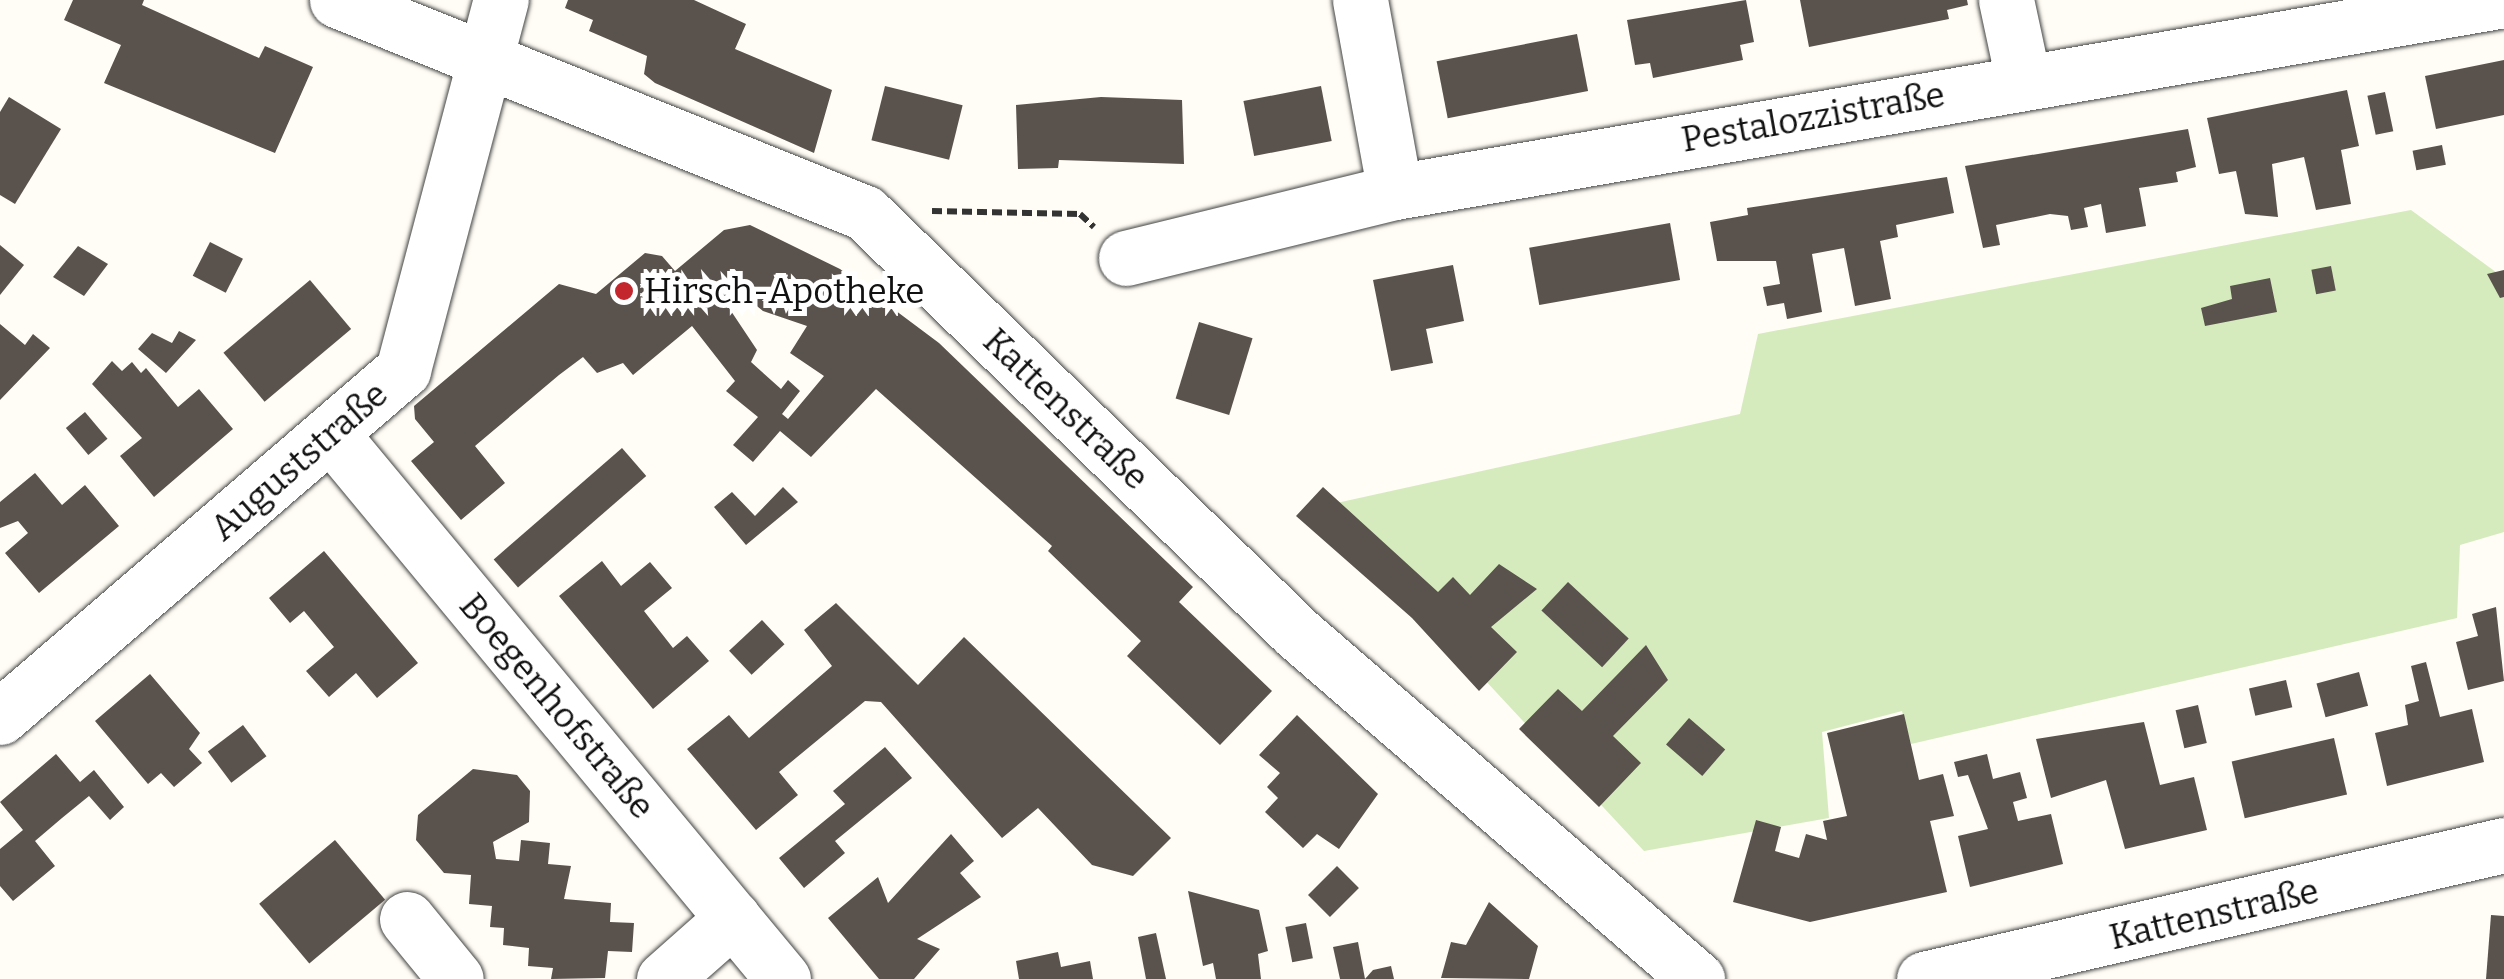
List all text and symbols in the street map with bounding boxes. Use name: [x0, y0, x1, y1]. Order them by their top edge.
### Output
street label: Pestalozzistraße: [1678, 73, 1948, 161]
place label: Hirsch-Apotheke: [644, 270, 924, 312]
marker: Hirsch-Apotheke: [613, 280, 635, 302]
street label: Kattenstraße: [975, 320, 1157, 498]
street label: Auguststraße: [202, 373, 396, 549]
street label: Boegenhofstraße: [451, 585, 663, 827]
street label: Kattenstraße: [2105, 870, 2323, 958]

